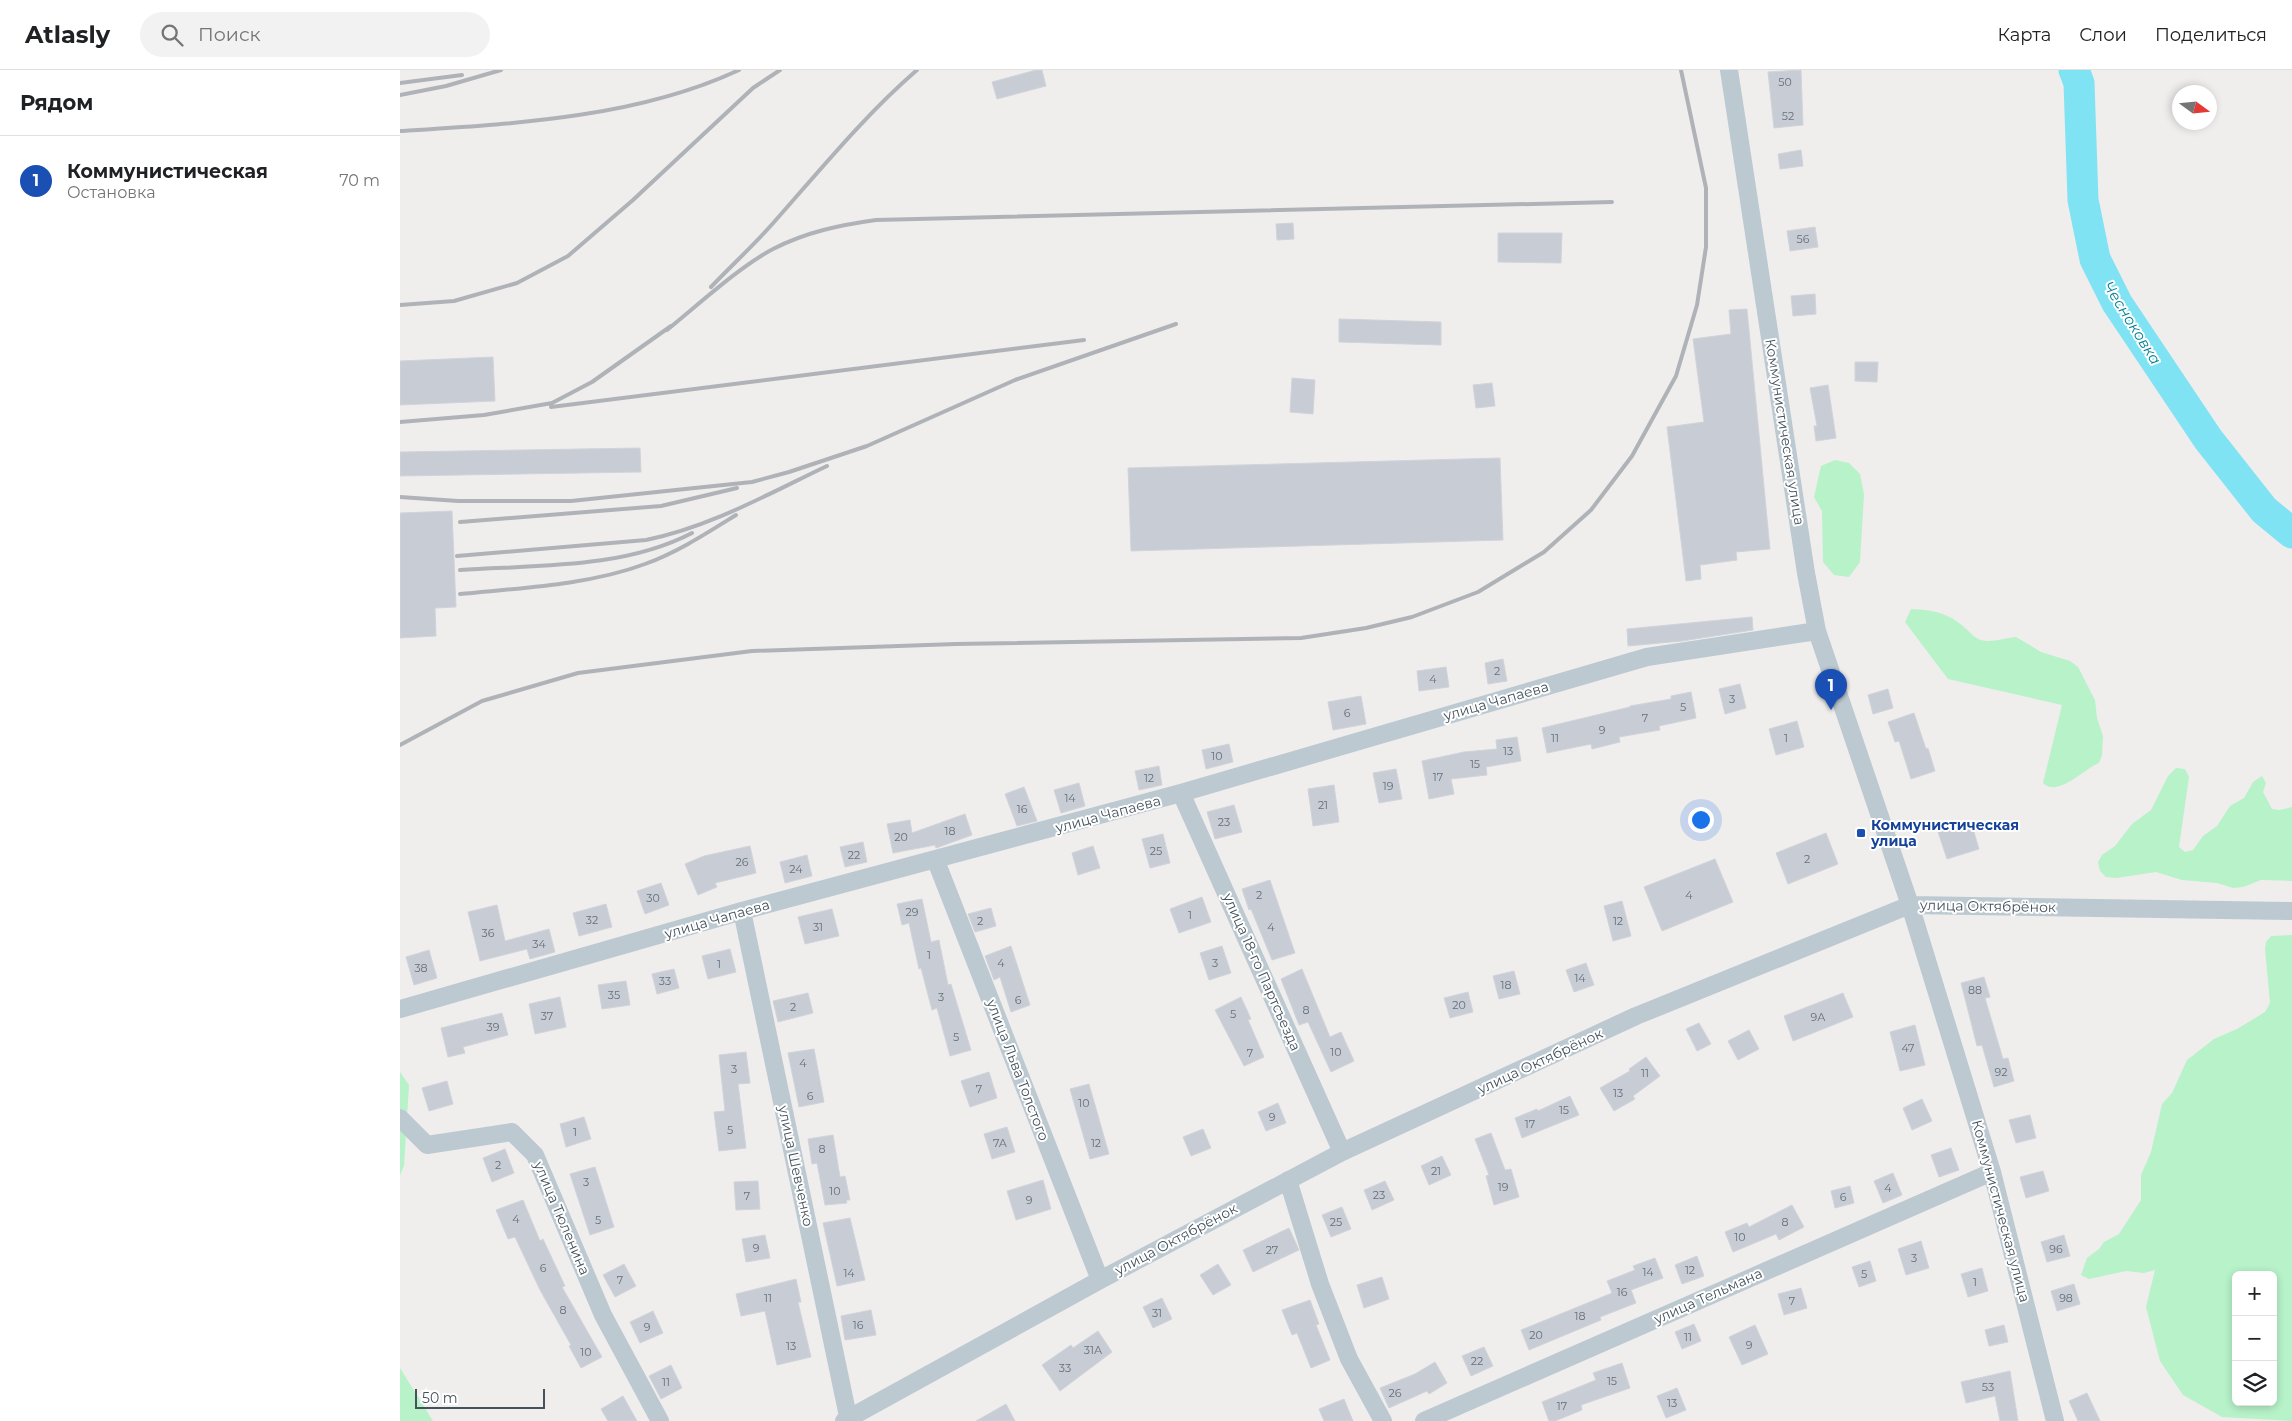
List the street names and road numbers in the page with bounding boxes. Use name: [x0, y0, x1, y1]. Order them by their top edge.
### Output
street label: Коммунистическая улица: [1761, 338, 1809, 526]
street label: улица Чапаева: [1440, 677, 1551, 725]
street label: улица Чапаева: [1052, 791, 1163, 837]
street label: улица 18-го Партсъезда: [1219, 889, 1305, 1054]
street label: улица Чапаева: [661, 895, 772, 943]
street label: улица Октябрёнок: [1919, 896, 2056, 916]
street label: улица Льва Толстого: [982, 996, 1053, 1143]
street label: улица Октябрёнок: [1474, 1024, 1606, 1098]
street label: улица Шевченко: [774, 1103, 818, 1228]
street label: Коммунистическая улица: [1968, 1118, 2034, 1304]
street label: улица Тюленина: [530, 1158, 594, 1278]
street label: улица Октябрёнок: [1111, 1199, 1240, 1279]
street label: улица Тельмана: [1650, 1264, 1765, 1328]

